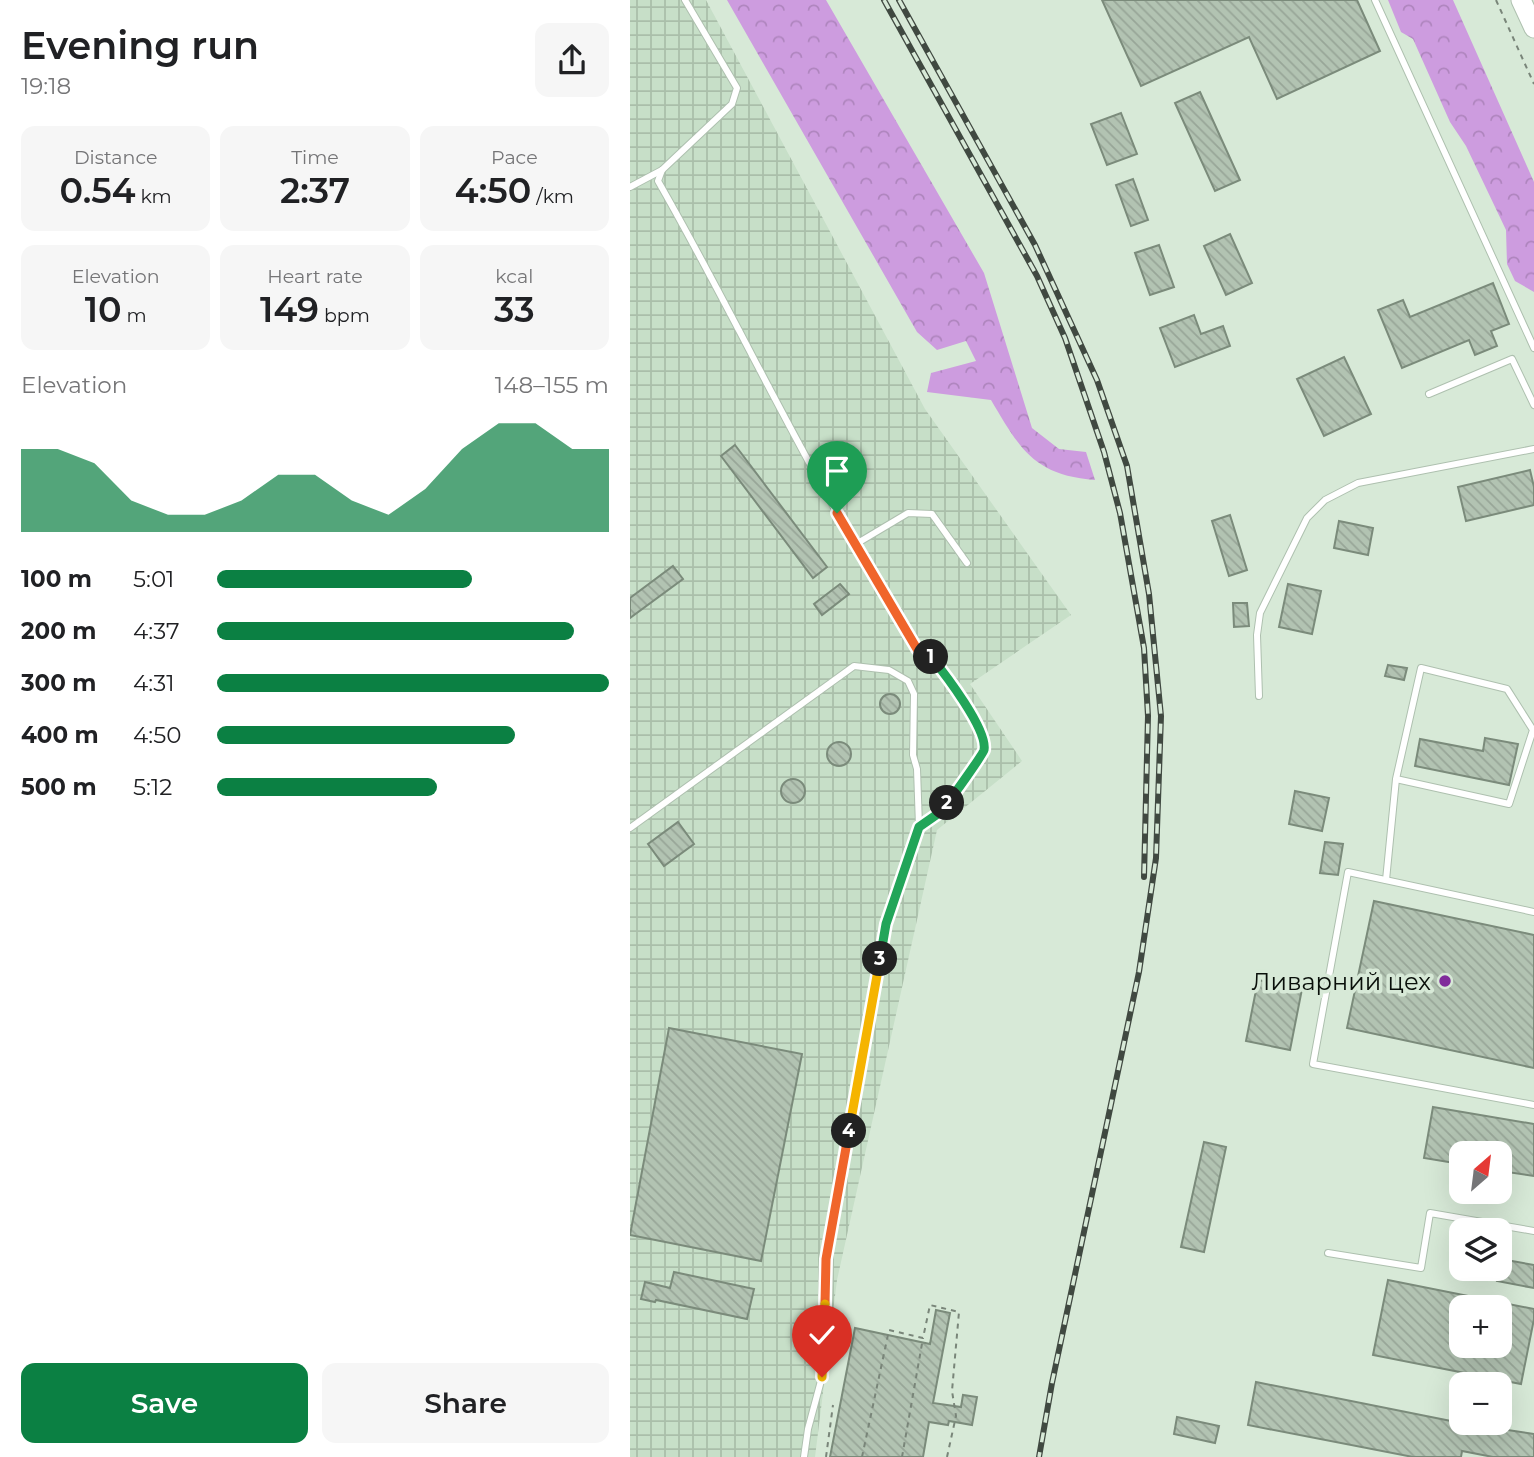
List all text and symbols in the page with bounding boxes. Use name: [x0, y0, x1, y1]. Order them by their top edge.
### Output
text: Evening run: [21, 22, 259, 69]
button: share: [535, 23, 609, 97]
text: 19:18: [21, 72, 71, 100]
text: Distance: [74, 146, 157, 169]
text: Time: [291, 146, 339, 169]
text: Pace: [491, 146, 538, 169]
text: 0.54: [60, 169, 135, 212]
text: 2:37: [280, 169, 350, 212]
text: 4:50: [455, 169, 531, 212]
text: km: [135, 185, 172, 208]
text: /km: [531, 185, 574, 208]
text: Elevation: [72, 265, 160, 288]
text: Heart rate: [267, 265, 363, 288]
text: kcal: [495, 265, 533, 288]
text: 10: [85, 288, 122, 331]
text: 149: [260, 288, 319, 331]
text: 33: [494, 288, 535, 331]
text: m: [122, 304, 147, 327]
text: bpm: [319, 304, 370, 327]
text: Elevation: [21, 371, 127, 399]
text: 148–155 m: [495, 371, 609, 399]
pin: [807, 441, 867, 513]
icon: arrive: [818, 452, 856, 490]
text: 100 m: [21, 565, 92, 593]
text: 5:01: [133, 565, 174, 593]
text: 200 m: [21, 617, 96, 645]
text: 4:37: [133, 617, 179, 645]
pin: 1: [914, 640, 948, 674]
text: 1: [927, 645, 934, 668]
text: 300 m: [21, 669, 97, 697]
text: 4:31: [133, 669, 175, 697]
text: 400 m: [21, 721, 99, 749]
text: 4:50: [133, 721, 181, 749]
text: 500 m: [21, 773, 97, 801]
text: 5:12: [133, 773, 172, 801]
pin: 2: [930, 786, 964, 820]
text: 2: [941, 791, 952, 814]
pin: 3: [862, 942, 898, 976]
text: 3: [874, 947, 885, 970]
place label: Ливарний цех: [1252, 967, 1431, 996]
marker: Ливарний цех: [1437, 973, 1453, 989]
pin: 4: [832, 1114, 866, 1148]
text: 4: [842, 1119, 855, 1142]
north arrow: [1449, 1141, 1512, 1204]
map controls: [1449, 1141, 1512, 1435]
button: layers: [1449, 1218, 1512, 1281]
button: +: [1449, 1295, 1512, 1358]
pin: [792, 1305, 852, 1377]
icon: check: [803, 1316, 841, 1354]
button: Save: [21, 1363, 308, 1443]
button: Share: [322, 1363, 609, 1443]
button: −: [1449, 1372, 1512, 1435]

